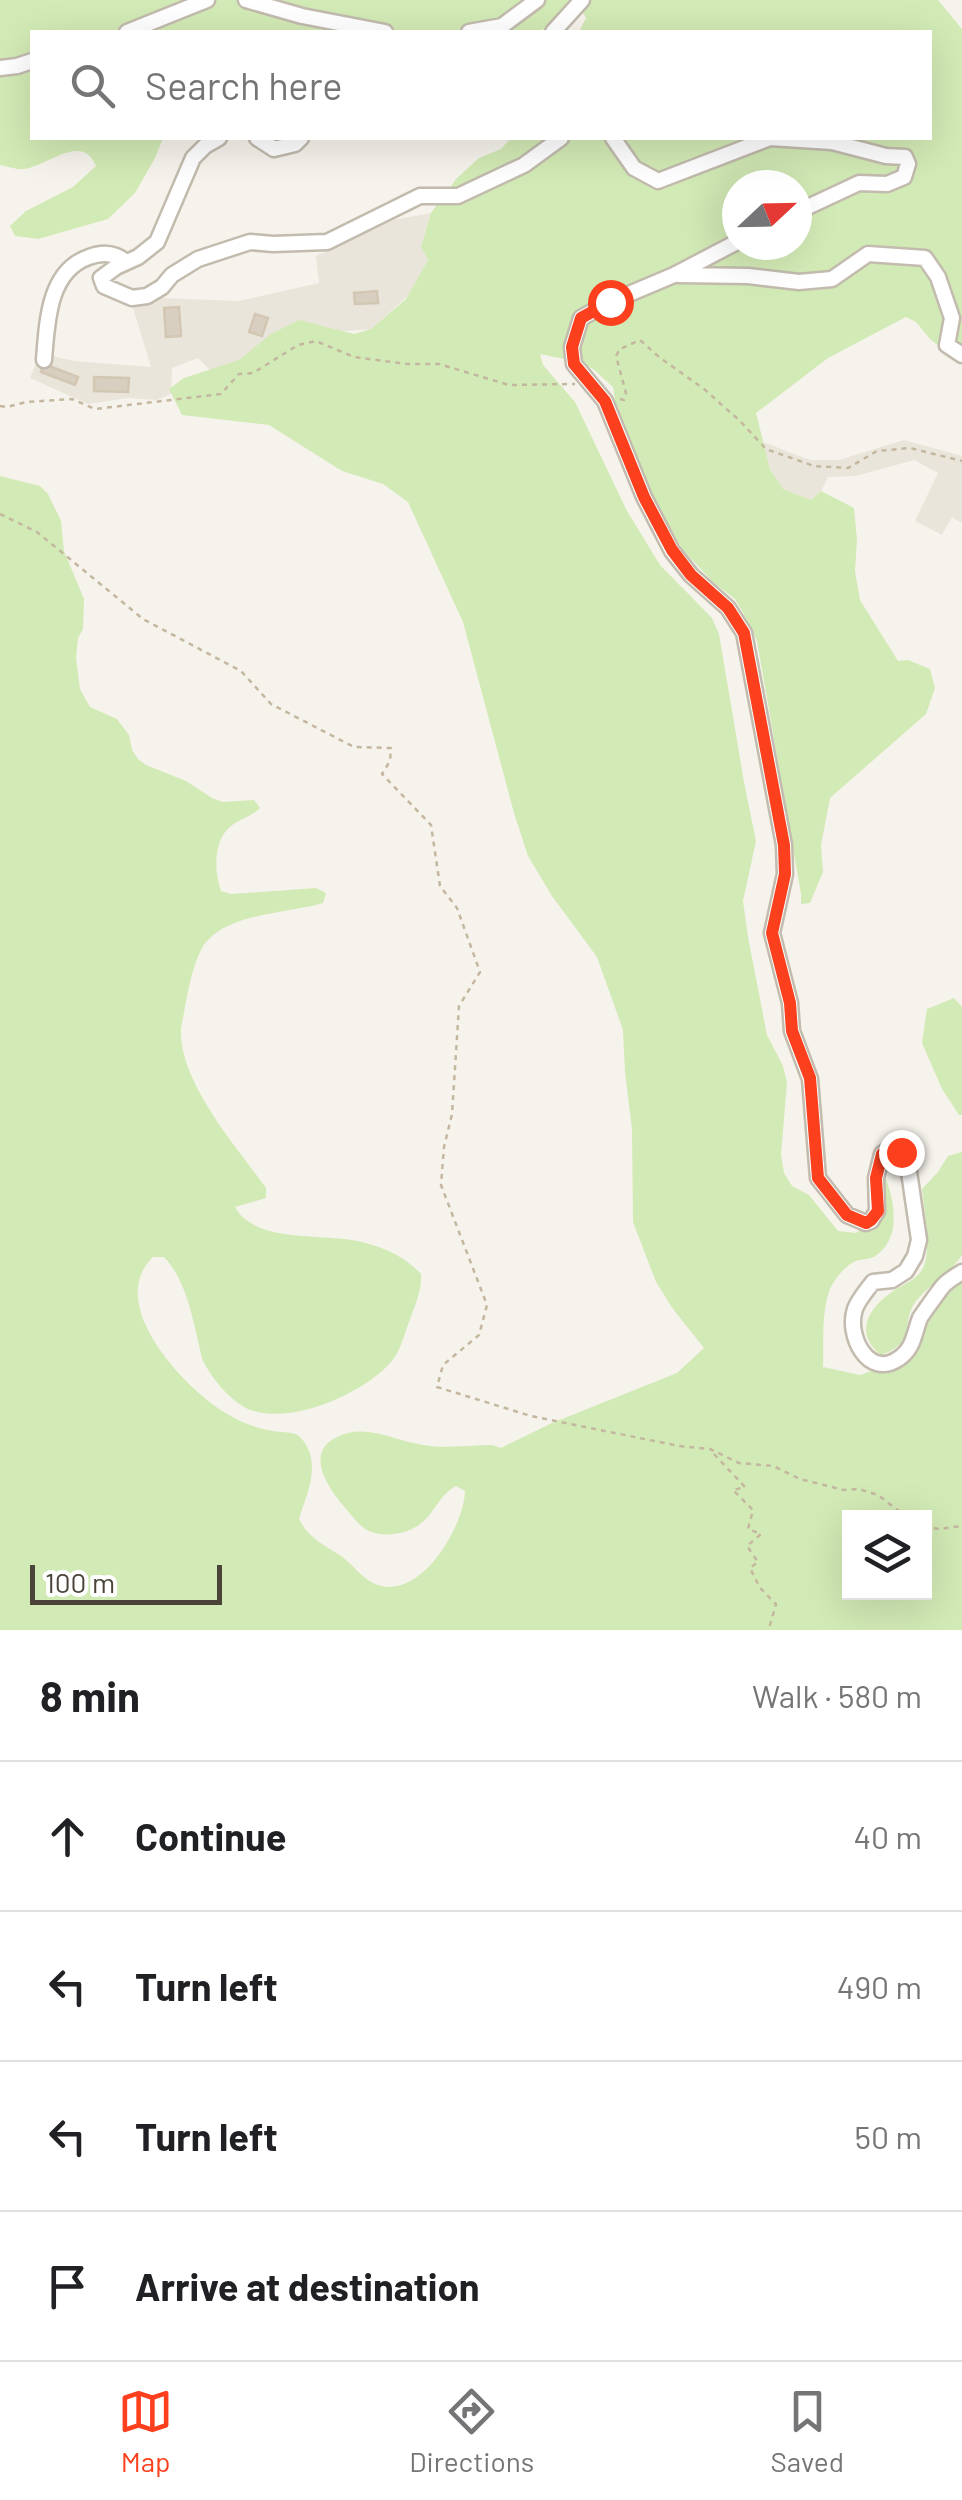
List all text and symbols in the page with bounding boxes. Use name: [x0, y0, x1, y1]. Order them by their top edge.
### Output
search box: [30, 30, 932, 140]
icon: search: [65, 58, 120, 113]
text: Search here: [145, 62, 343, 108]
north arrow: [722, 170, 812, 260]
route start: [588, 280, 634, 326]
route end: [879, 1130, 925, 1176]
map controls: [842, 1510, 932, 1600]
button: layers: [842, 1510, 932, 1600]
scale bar: [30, 1560, 222, 1604]
text: 100 m: [45, 1565, 115, 1599]
text: 8 min: [40, 1670, 140, 1720]
text: Walk · 580 m: [752, 1676, 922, 1714]
icon: ahead: [40, 1809, 95, 1864]
text: Continue: [135, 1813, 286, 1859]
text: 40 m: [853, 1817, 922, 1855]
icon: left: [40, 1959, 95, 2014]
text: Turn left: [135, 1963, 278, 2009]
text: 490 m: [837, 1967, 922, 2005]
icon: left: [40, 2109, 95, 2164]
text: Turn left: [135, 2113, 278, 2159]
text: 50 m: [855, 2117, 922, 2155]
icon: arrive: [40, 2259, 95, 2314]
text: Arrive at destination: [135, 2263, 480, 2309]
tab: Map: [118, 2384, 173, 2478]
tab: Directions: [409, 2384, 534, 2478]
tab: Saved: [770, 2384, 844, 2478]

